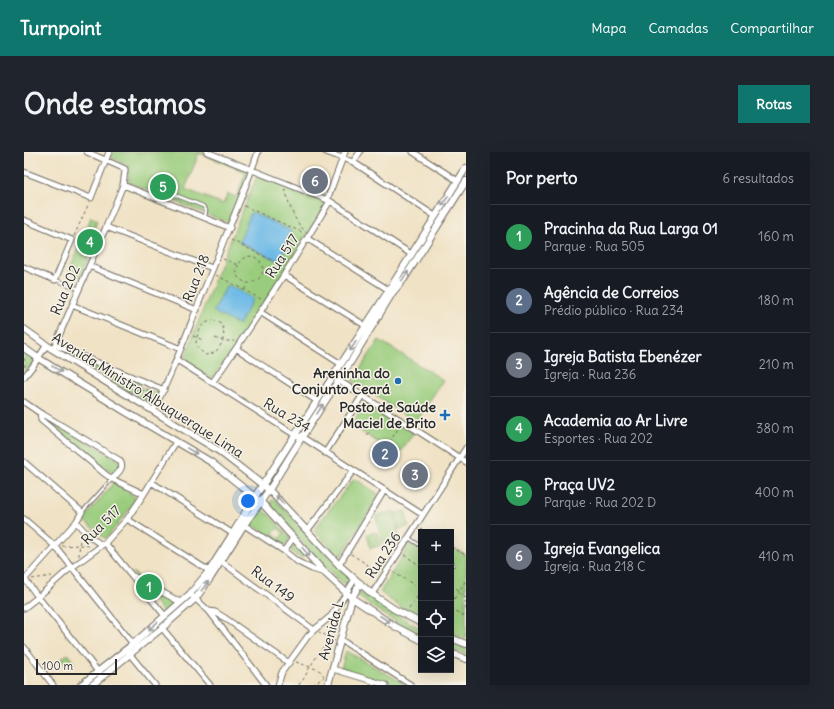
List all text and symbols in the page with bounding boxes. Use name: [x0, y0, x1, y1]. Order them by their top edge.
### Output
text: Turnpoint: [20, 16, 101, 40]
text: Mapa: [591, 19, 626, 37]
text: Camadas: [648, 19, 708, 37]
text: Compartilhar: [730, 19, 814, 37]
button: Rotas: [738, 85, 810, 123]
text: Onde estamos: [24, 86, 206, 122]
pin: 6: [302, 166, 328, 196]
text: Por perto: [506, 167, 577, 189]
text: 6 resultados: [722, 170, 794, 187]
pin: 5: [150, 172, 176, 202]
one-way arrow: [441, 195, 449, 206]
text: Pracinha da Rua Larga 01: [544, 219, 718, 238]
pin: 4: [77, 227, 103, 257]
text: 1: [516, 228, 522, 245]
text: 160 m: [758, 228, 794, 245]
street label: Rua 517: [261, 231, 303, 281]
text: Parque · Rua 505: [544, 238, 645, 255]
street label: Rua 218: [179, 252, 213, 304]
street label: Rua 202: [46, 262, 84, 318]
one-way arrow: [401, 271, 409, 282]
text: Agência de Correios: [544, 283, 679, 302]
text: 2: [515, 292, 523, 309]
text: 180 m: [758, 292, 794, 309]
text: Prédio público · Rua 234: [544, 302, 684, 319]
street label: Avenida Ministro Albuquerque Lima: [49, 328, 247, 462]
one-way arrow: [349, 340, 357, 351]
text: Igreja Batista Ebenézer: [544, 347, 702, 366]
text: 3: [515, 356, 523, 373]
text: 210 m: [759, 356, 794, 373]
place label: Areninha do Conjunto Ceará: [292, 364, 390, 398]
one-way arrow: [51, 366, 63, 374]
text: Igreja · Rua 236: [544, 366, 636, 383]
marker: Areninha do Conjunto Ceará: [393, 376, 403, 386]
street label: Rua 234: [260, 394, 314, 436]
place label: Posto de Saúde Maciel de Brito: [339, 398, 436, 432]
one-way arrow: [316, 403, 324, 415]
marker: Posto de Saúde Maciel de Brito: [439, 409, 451, 421]
text: Academia ao Ar Livre: [544, 411, 688, 430]
text: 4: [515, 420, 523, 437]
text: 380 m: [756, 420, 794, 437]
text: Esportes · Rua 202: [544, 430, 653, 447]
pin: 2: [372, 439, 398, 469]
one-way arrow: [186, 448, 198, 456]
pin: 3: [402, 460, 428, 490]
text: Praça UV2: [544, 475, 615, 494]
text: 5: [515, 484, 523, 501]
text: 400 m: [755, 484, 794, 501]
your location: [238, 491, 258, 511]
text: Parque · Rua 202 D: [544, 494, 656, 511]
one-way arrow: [275, 495, 284, 506]
street label: Rua 517: [77, 501, 125, 549]
street label: Rua 236: [361, 528, 405, 582]
map controls: [418, 529, 454, 673]
button: +: [418, 529, 454, 565]
text: Igreja Evangelica: [544, 539, 660, 558]
one-way arrow: [301, 547, 310, 557]
text: 6: [515, 548, 523, 565]
text: 410 m: [758, 548, 794, 565]
text: Igreja · Rua 218 C: [544, 558, 646, 575]
street label: Rua 149: [248, 562, 298, 606]
button: −: [418, 565, 454, 601]
pin: 1: [136, 572, 162, 602]
one-way arrow: [201, 580, 209, 591]
street label: Avenida L: [314, 598, 348, 662]
button: locate: [418, 601, 454, 637]
one-way arrow: [379, 615, 390, 623]
one-way arrow: [148, 622, 158, 631]
button: layers: [418, 637, 454, 673]
scale bar: [36, 657, 117, 676]
text: 100 m: [42, 659, 73, 673]

